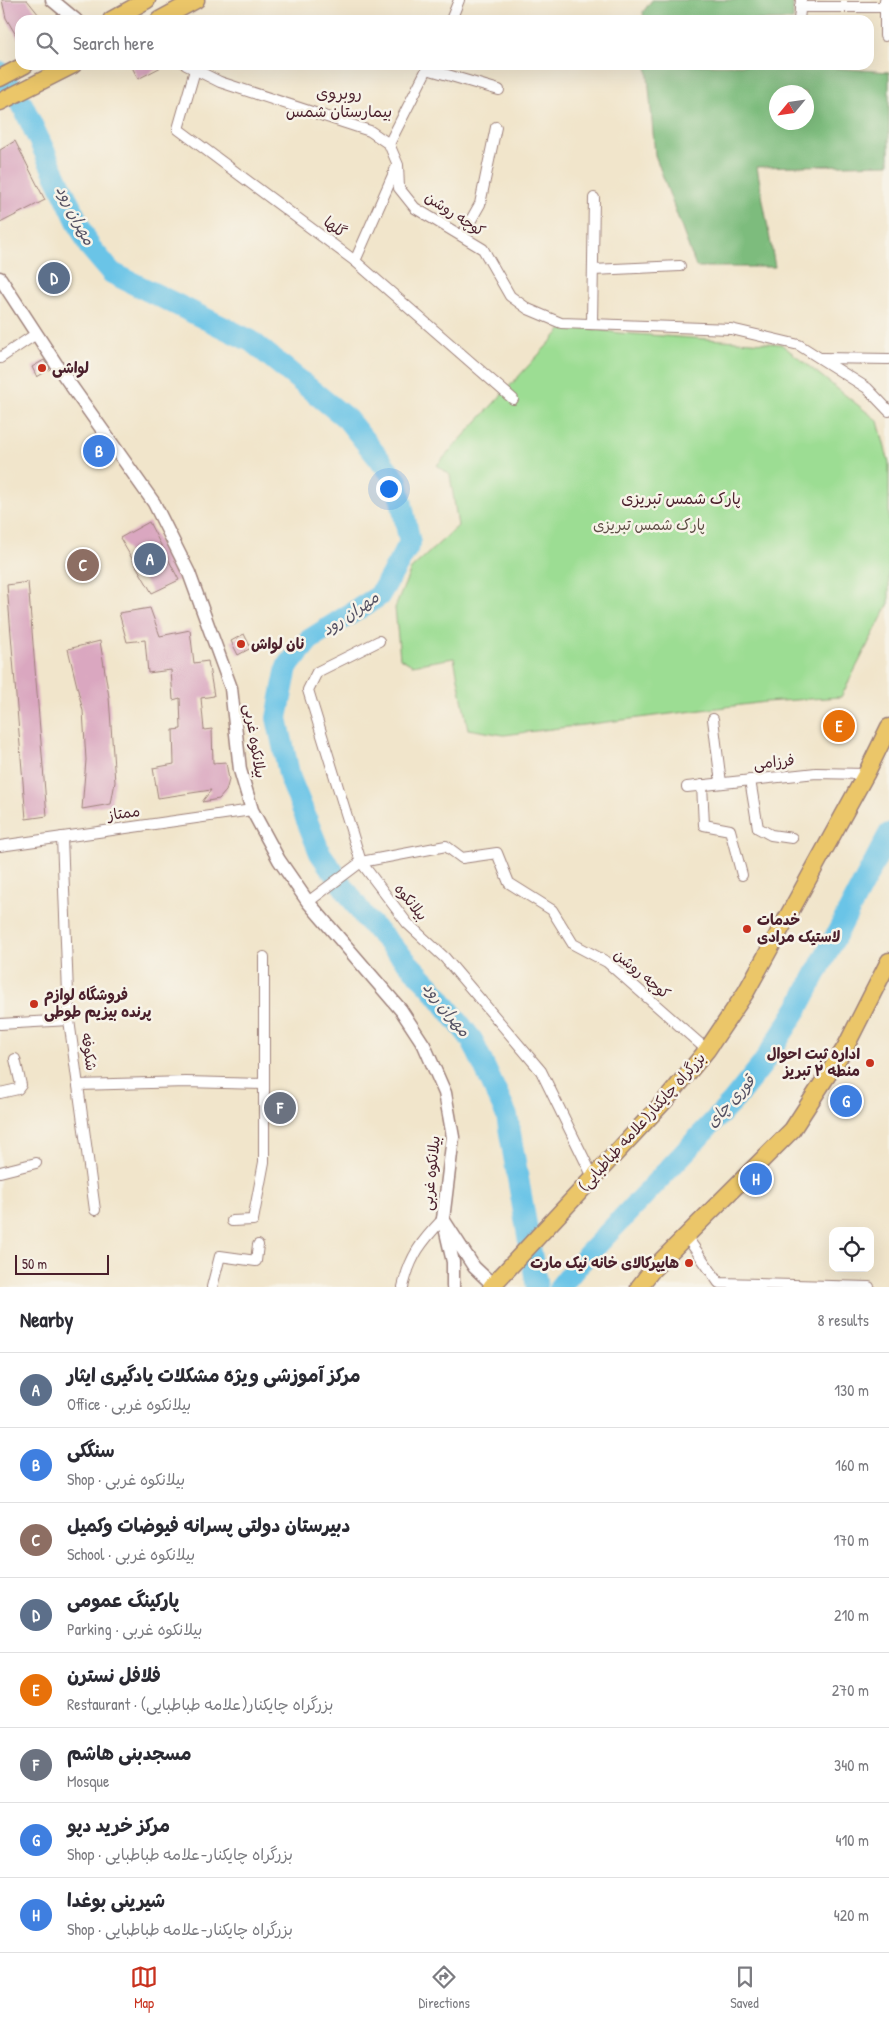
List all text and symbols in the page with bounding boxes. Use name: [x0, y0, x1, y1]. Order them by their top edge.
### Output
search box: [15, 15, 874, 70]
icon: search: [33, 29, 61, 57]
text: Search here: [73, 30, 154, 56]
district label: روبروی بیمارستان شمس: [286, 82, 392, 122]
north arrow: [769, 85, 814, 130]
water label: مهران رود: [52, 181, 101, 249]
street label: کوچه روشن: [421, 186, 490, 241]
street label: گلها: [319, 211, 351, 242]
pin: D: [38, 259, 70, 297]
place label: لواشی: [52, 357, 89, 378]
marker: لواشی: [36, 362, 48, 374]
pin: B: [83, 432, 115, 470]
your location: [376, 476, 402, 502]
district label: پارک شمس تبریزی: [621, 487, 741, 509]
park label: پارک شمس تبریزی: [593, 514, 705, 535]
pin: A: [134, 540, 166, 578]
pin: C: [67, 546, 99, 584]
water label: مهران رود: [317, 586, 383, 640]
place label: نان لواش: [251, 633, 304, 654]
marker: نان لواش: [235, 638, 247, 650]
street label: بیلانکوه غربی: [239, 702, 272, 780]
pin: E: [823, 707, 855, 745]
street label: فرزامی: [752, 749, 795, 774]
street label: ممتاز: [105, 800, 141, 825]
street label: بیلانکوه: [390, 879, 433, 925]
place label: خدمات لاستیک مرادی: [757, 909, 841, 947]
marker: خدمات لاستیک مرادی: [741, 923, 753, 935]
street label: کوچه روشن: [609, 944, 675, 1004]
water label: مهران رود: [419, 977, 476, 1042]
place label: فروشگاه لوازم پرنده بیزیم طوطی: [44, 984, 152, 1023]
marker: فروشگاه لوازم پرنده بیزیم طوطی: [28, 998, 40, 1010]
street label: شکوفه: [76, 1032, 103, 1072]
place label: اداره ثبت احوال منطه ۲ تبریز: [767, 1043, 860, 1081]
street label: بزرگراه چایکنار(علامه طباطبایی): [573, 1048, 710, 1196]
marker: اداره ثبت احوال منطه ۲ تبریز: [864, 1057, 876, 1069]
water label: قوری چای: [701, 1069, 760, 1132]
pin: G: [830, 1082, 862, 1120]
pin: F: [264, 1089, 296, 1127]
street label: بیلانکوه غربی: [416, 1134, 445, 1211]
pin: H: [740, 1160, 772, 1198]
map controls: [829, 1227, 874, 1272]
button: locate: [829, 1227, 874, 1272]
scale bar: [15, 1252, 109, 1275]
place label: هایپرکالای خانه نیک مارت: [530, 1252, 679, 1273]
text: 50 m: [22, 1254, 47, 1273]
marker: هایپرکالای خانه نیک مارت: [683, 1257, 695, 1269]
text: Nearby: [20, 1305, 73, 1334]
text: 8 results: [817, 1309, 869, 1331]
text: مرکز آموزشی ویژه مشکلات یادگیری ایثار: [67, 1362, 361, 1388]
text: A: [32, 1379, 40, 1401]
text: 130 m: [834, 1379, 869, 1401]
text: Office · بیلانکوه غربی: [67, 1393, 191, 1415]
text: سنگکی: [67, 1437, 115, 1463]
text: B: [32, 1454, 40, 1476]
text: 160 m: [835, 1454, 869, 1476]
text: Shop · بیلانکوه غربی: [67, 1468, 185, 1490]
text: دبیرستان دولتی پسرانه فیوضات وکمیل: [67, 1512, 350, 1538]
text: C: [32, 1529, 40, 1551]
text: 170 m: [834, 1529, 869, 1551]
text: School · بیلانکوه غربی: [67, 1543, 195, 1565]
text: پارکینگ عمومی: [67, 1587, 179, 1613]
text: D: [32, 1604, 40, 1626]
text: 210 m: [834, 1604, 869, 1626]
text: Parking · بیلانکوه غربی: [67, 1618, 203, 1640]
text: فلافل نسترن: [67, 1662, 161, 1688]
text: E: [32, 1679, 40, 1701]
text: 270 m: [832, 1679, 869, 1701]
text: Restaurant · بزرگراه چایکنار(علامه طباطبایی): [67, 1693, 333, 1715]
text: مسجدبنی هاشم: [67, 1740, 191, 1766]
text: F: [33, 1754, 39, 1776]
text: 340 m: [834, 1754, 869, 1776]
text: Mosque: [67, 1770, 109, 1792]
text: مرکز خرید دپو: [67, 1812, 170, 1838]
text: G: [32, 1829, 40, 1851]
text: 410 m: [835, 1829, 869, 1851]
text: Shop · بزرگراه چایکنار-علامه طباطبایی: [67, 1843, 293, 1865]
text: شیرینی بوغدا: [67, 1887, 165, 1913]
text: H: [32, 1904, 40, 1926]
text: 420 m: [834, 1904, 869, 1926]
text: Shop · بزرگراه چایکنار-علامه طباطبایی: [67, 1918, 293, 1940]
tab: Map: [130, 1963, 158, 2012]
tab: Directions: [418, 1963, 470, 2012]
tab: Saved: [730, 1963, 759, 2012]

